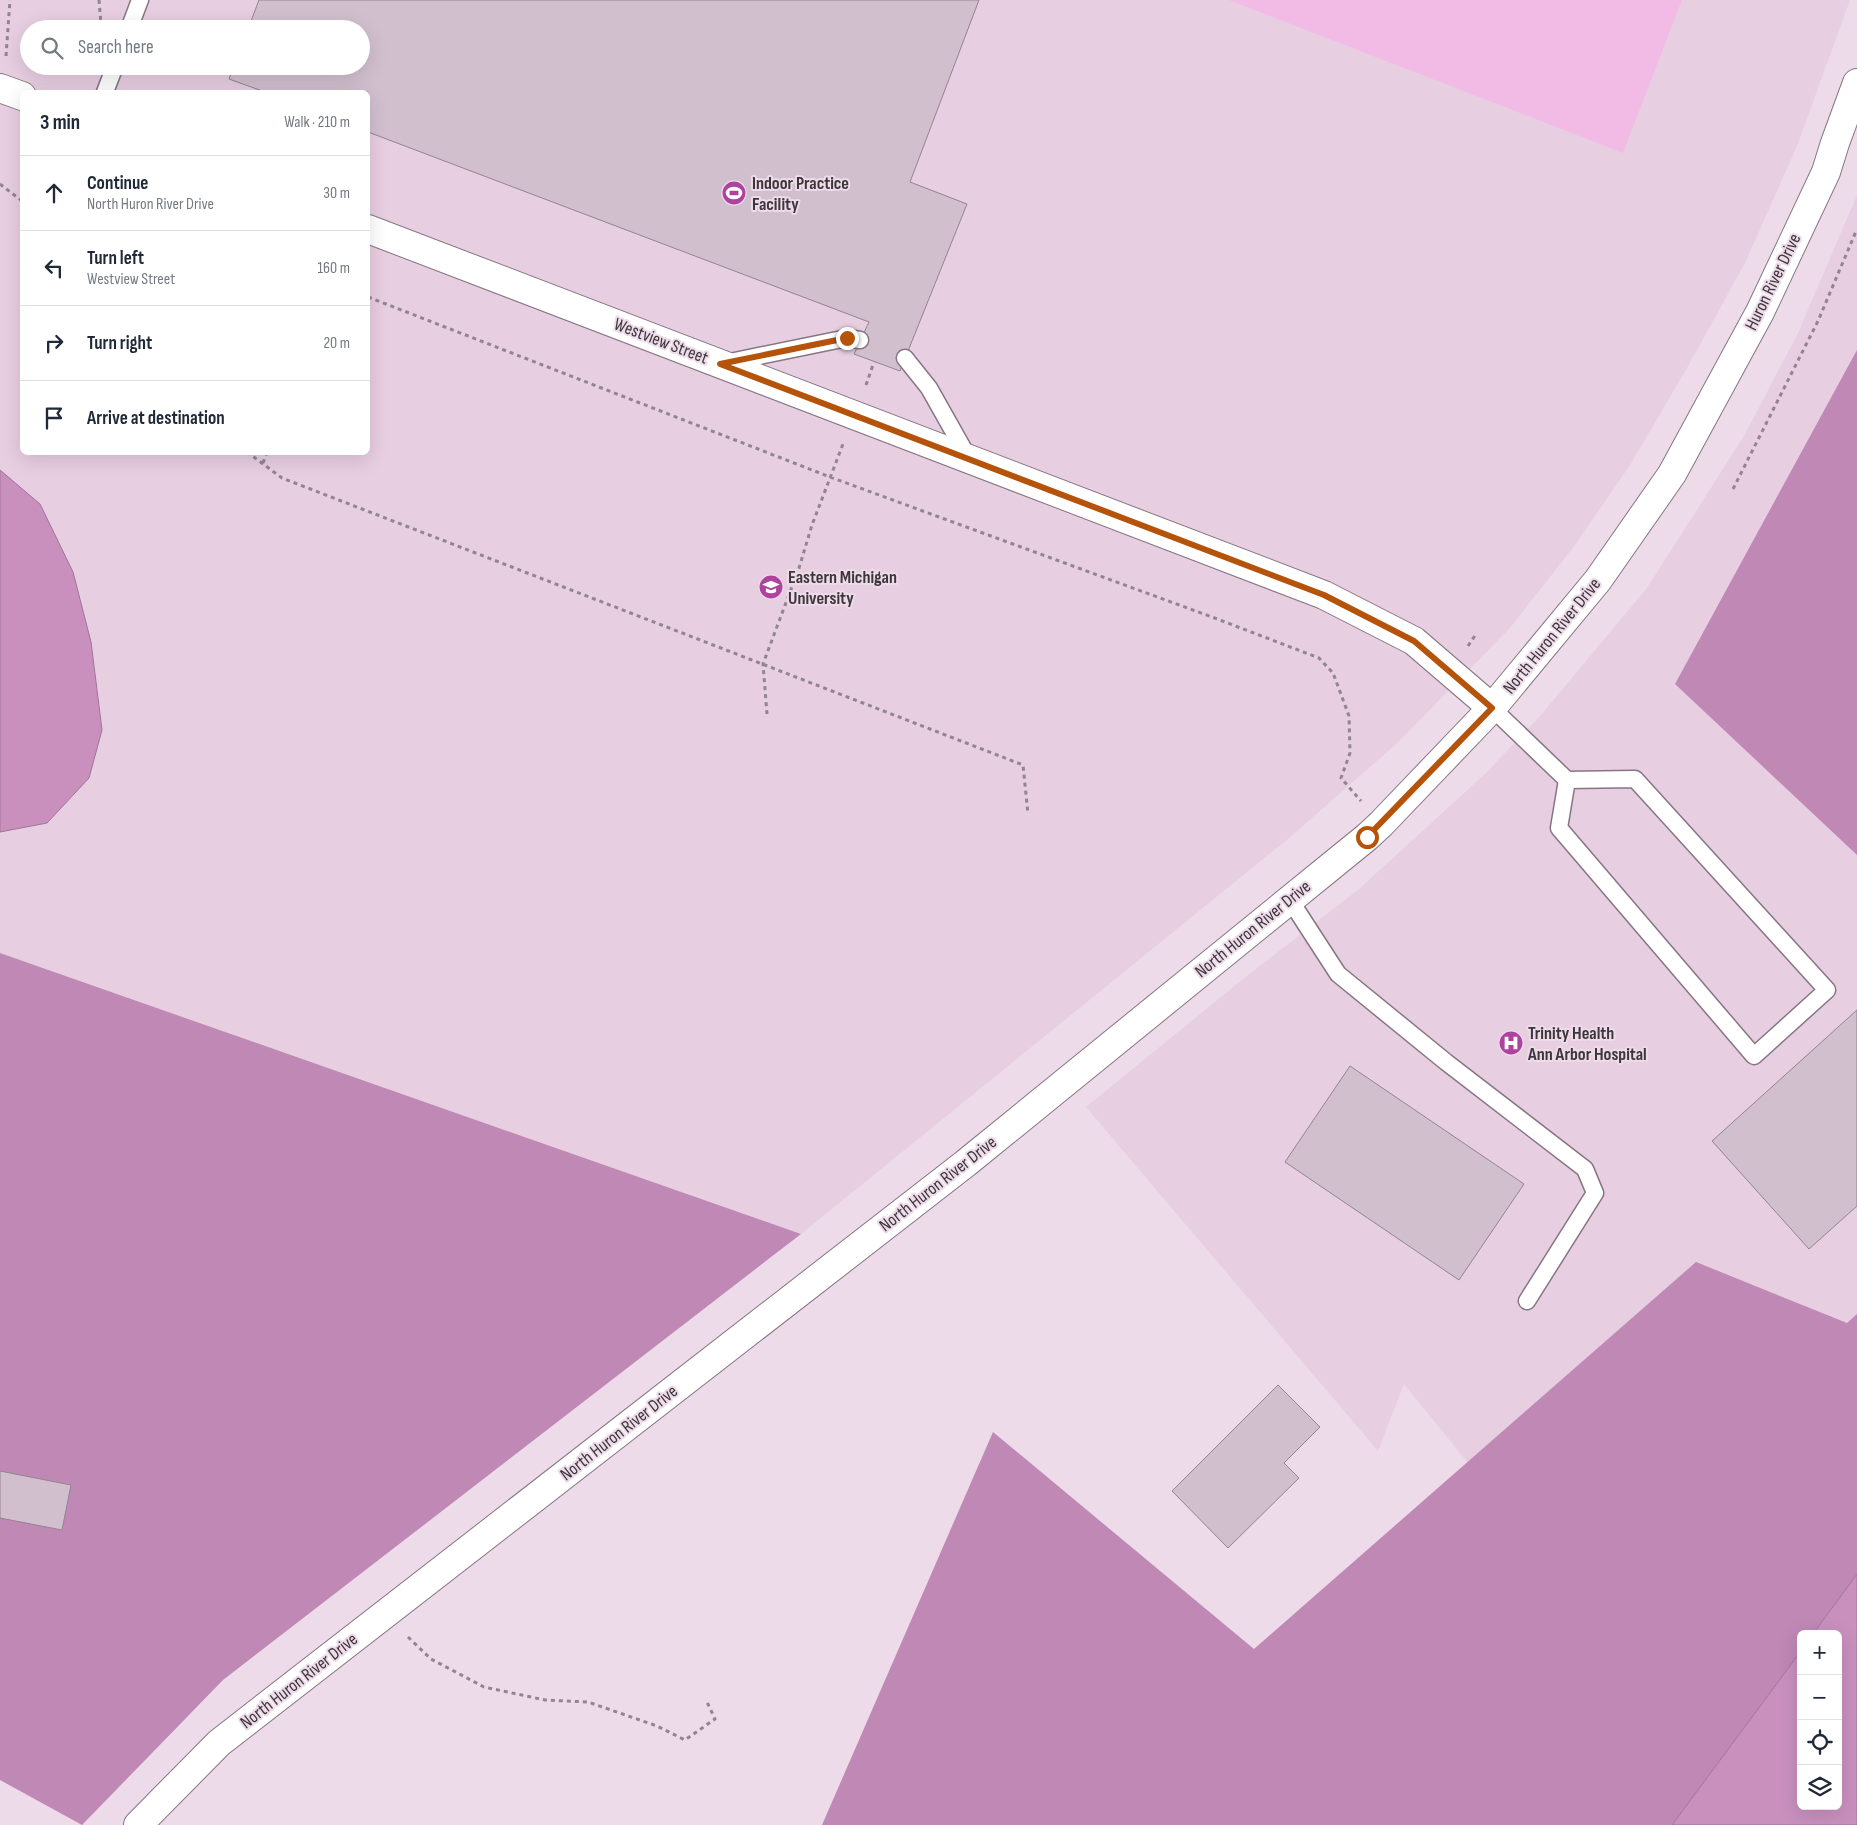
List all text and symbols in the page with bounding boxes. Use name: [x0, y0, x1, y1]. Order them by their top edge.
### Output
search box: [20, 20, 370, 75]
icon: search: [38, 34, 66, 62]
text: Search here: [78, 36, 154, 59]
text: 3 min: [40, 110, 80, 135]
text: Walk · 210 m: [284, 113, 350, 132]
text: Continue: [87, 172, 148, 195]
place label: Indoor Practice Facility: [752, 173, 849, 215]
icon: ahead: [40, 179, 68, 207]
sports icon: Indoor Practice Facility: [721, 180, 747, 206]
text: 30 m: [323, 184, 350, 203]
text: North Huron River Drive: [87, 195, 214, 214]
street label: Huron River Drive: [1741, 230, 1805, 334]
text: Turn left: [87, 247, 144, 270]
icon: left: [40, 254, 68, 282]
text: 160 m: [317, 259, 350, 278]
text: Westview Street: [87, 270, 175, 289]
street label: Westview Street: [611, 313, 711, 369]
route end: [836, 327, 859, 350]
icon: right: [40, 329, 68, 357]
text: Turn right: [87, 332, 152, 355]
text: 20 m: [323, 334, 350, 353]
icon: arrive: [40, 404, 68, 432]
text: Arrive at destination: [87, 407, 225, 430]
place label: Eastern Michigan University: [788, 567, 897, 609]
school or university icon: Eastern Michigan University: [758, 574, 784, 600]
street label: North Huron River Drive: [1499, 574, 1605, 698]
route start: [1356, 826, 1379, 849]
street label: North Huron River Drive: [1191, 876, 1315, 982]
place label: Trinity Health Ann Arbor Hospital: [1527, 1023, 1647, 1065]
hospital icon: Trinity Health Ann Arbor Hospital: [1498, 1030, 1524, 1056]
street label: North Huron River Drive: [875, 1132, 1001, 1236]
street label: North Huron River Drive: [556, 1381, 682, 1485]
street label: North Huron River Drive: [236, 1629, 362, 1733]
map controls: [1797, 1630, 1842, 1810]
button: +: [1797, 1630, 1842, 1675]
button: −: [1797, 1675, 1842, 1720]
button: locate: [1797, 1720, 1842, 1765]
button: layers: [1797, 1765, 1842, 1810]

